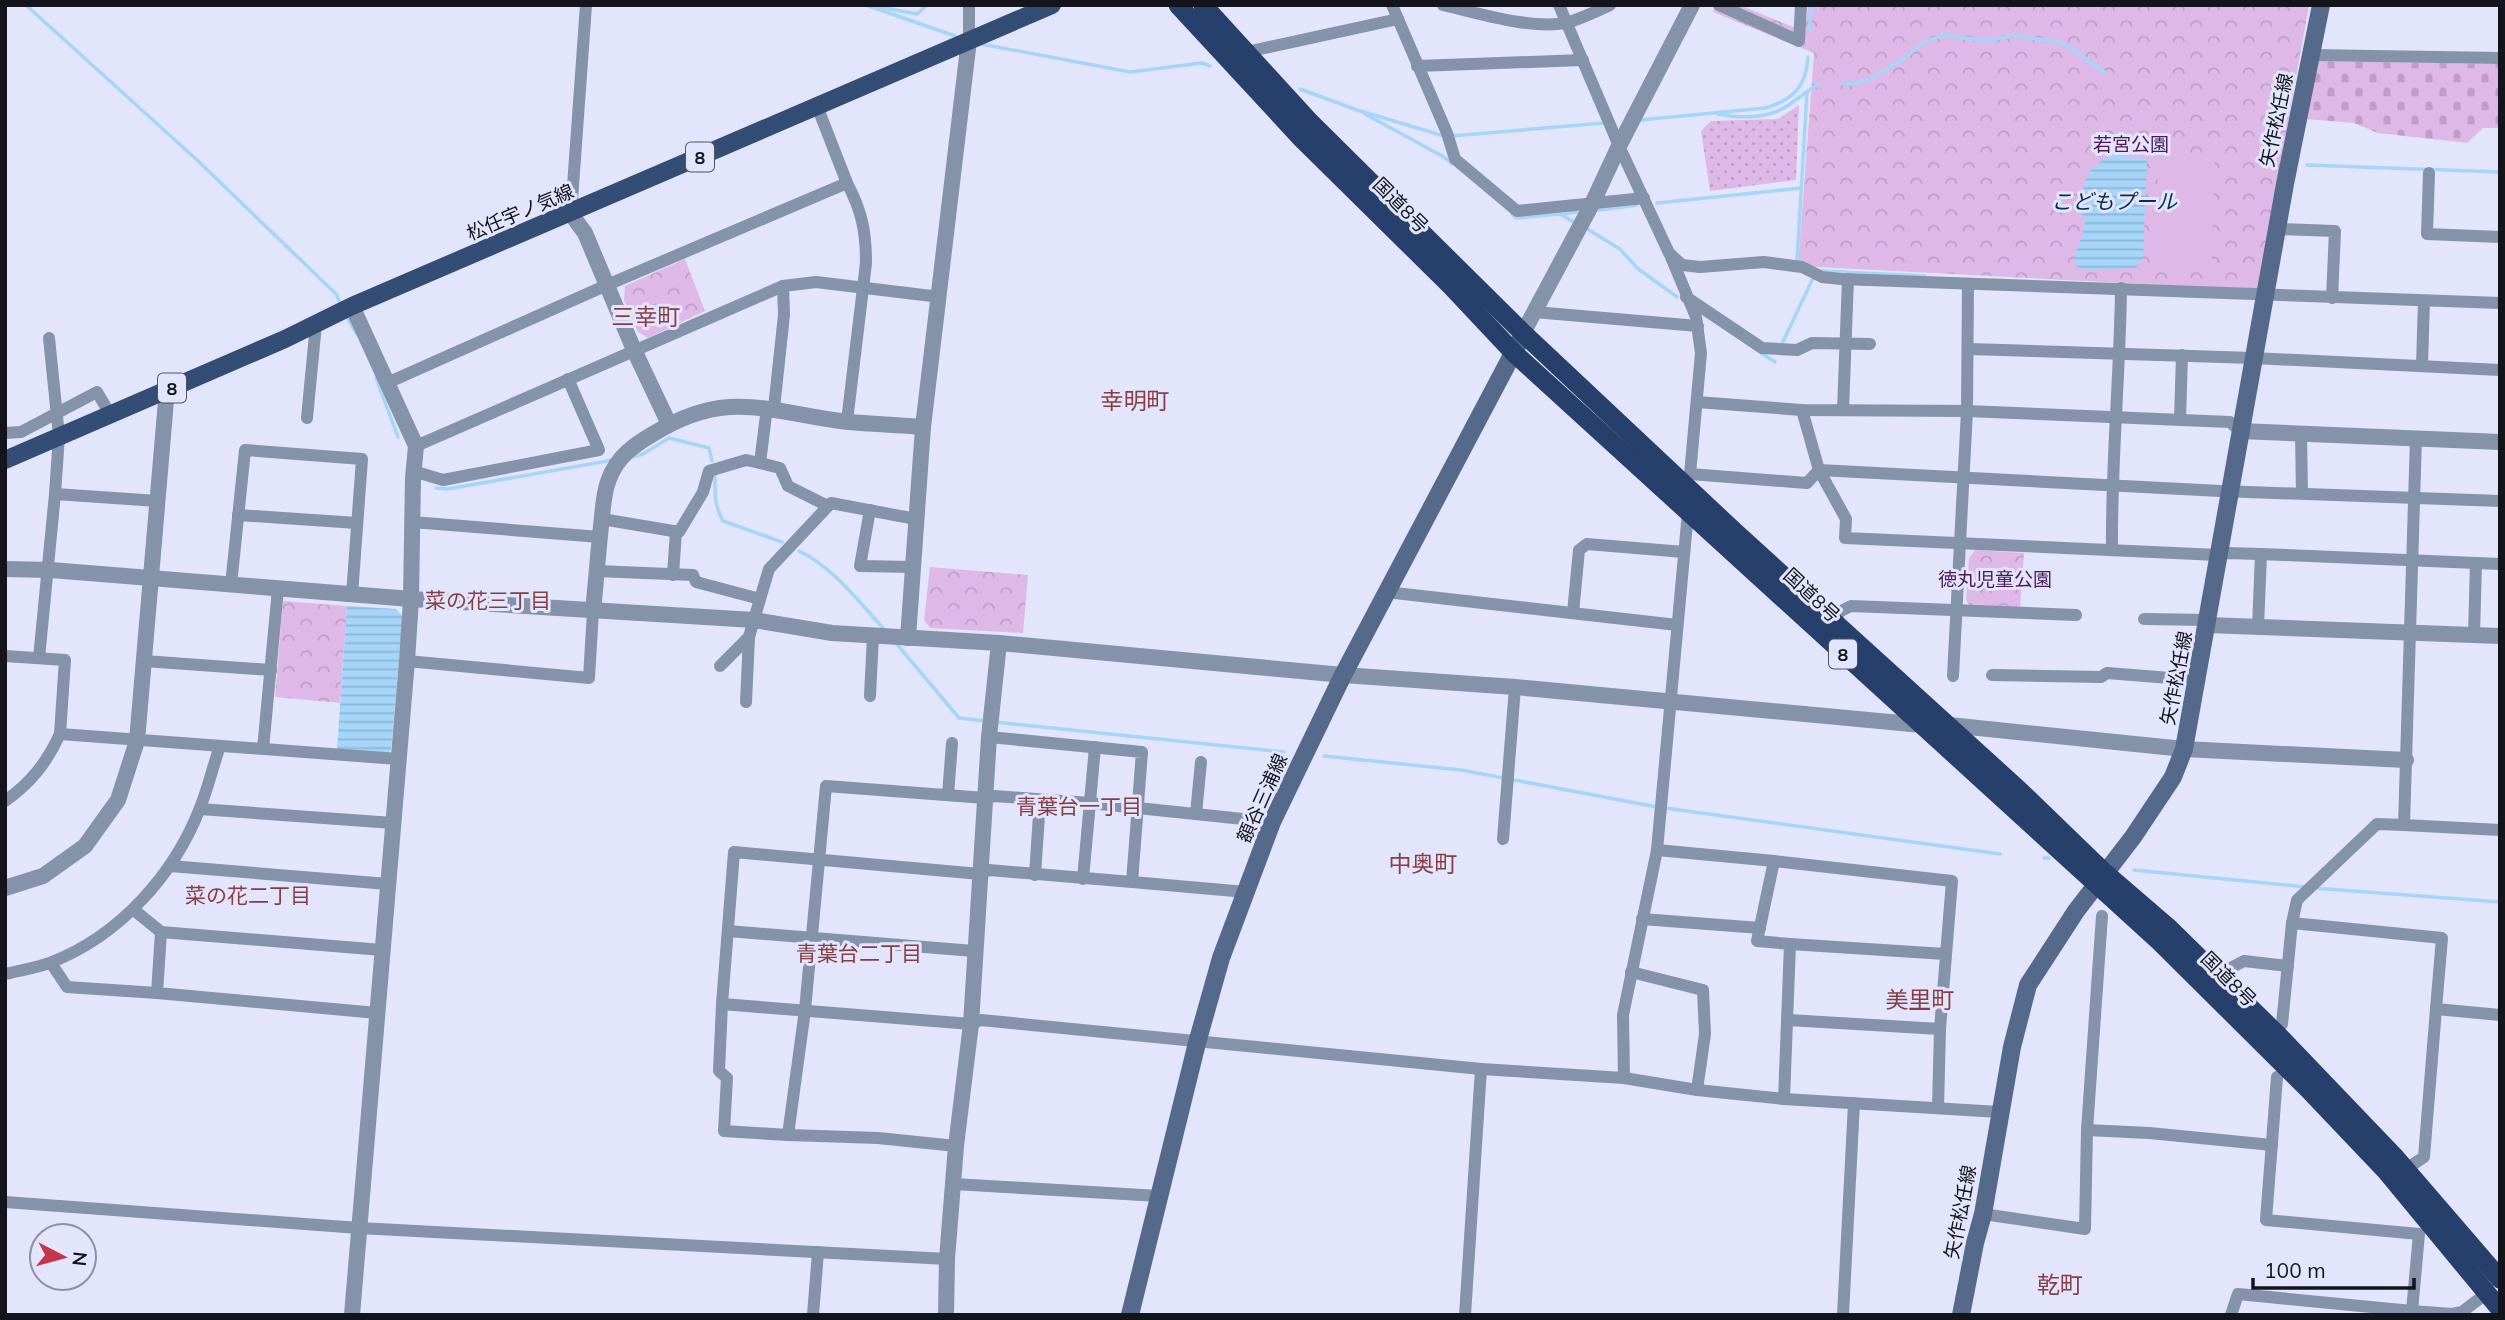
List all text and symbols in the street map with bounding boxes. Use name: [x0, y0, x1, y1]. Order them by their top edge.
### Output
street label: 矢作松任線: [2254, 71, 2298, 169]
park label: 若宮公園: [2093, 132, 2169, 156]
road number: 8: [686, 142, 714, 172]
street label: 国道8号: [1368, 172, 1434, 238]
street label: 松任宇ノ気線: [463, 179, 577, 245]
water label: こどもプール: [2051, 188, 2178, 214]
district label: 三幸町: [612, 302, 681, 331]
road number: 8: [158, 374, 186, 402]
district label: 幸明町: [1101, 386, 1170, 415]
street label: 国道8号: [1779, 563, 1845, 627]
park label: 徳丸児童公園: [1938, 567, 2052, 591]
district label: 菜の花三丁目: [425, 587, 551, 613]
street label: 矢作松任線: [2155, 629, 2197, 727]
road number: 8: [1829, 640, 1857, 668]
street label: 額谷三浦線: [1232, 750, 1292, 846]
district label: 青葉台一丁目: [1016, 793, 1142, 819]
district label: 中奥町: [1389, 849, 1458, 878]
district label: 菜の花二丁目: [185, 882, 311, 908]
district label: 青葉台二丁目: [796, 940, 922, 966]
street label: 国道8号: [2196, 946, 2262, 1012]
district label: 美里町: [1886, 985, 1955, 1014]
street label: 矢作松任線: [1939, 1163, 1981, 1261]
north arrow: [28, 1222, 98, 1292]
scale bar: [2253, 1246, 2414, 1290]
text: N: [67, 1250, 93, 1267]
text: 100 m: [2264, 1257, 2326, 1283]
district label: 乾町: [2037, 1270, 2083, 1299]

